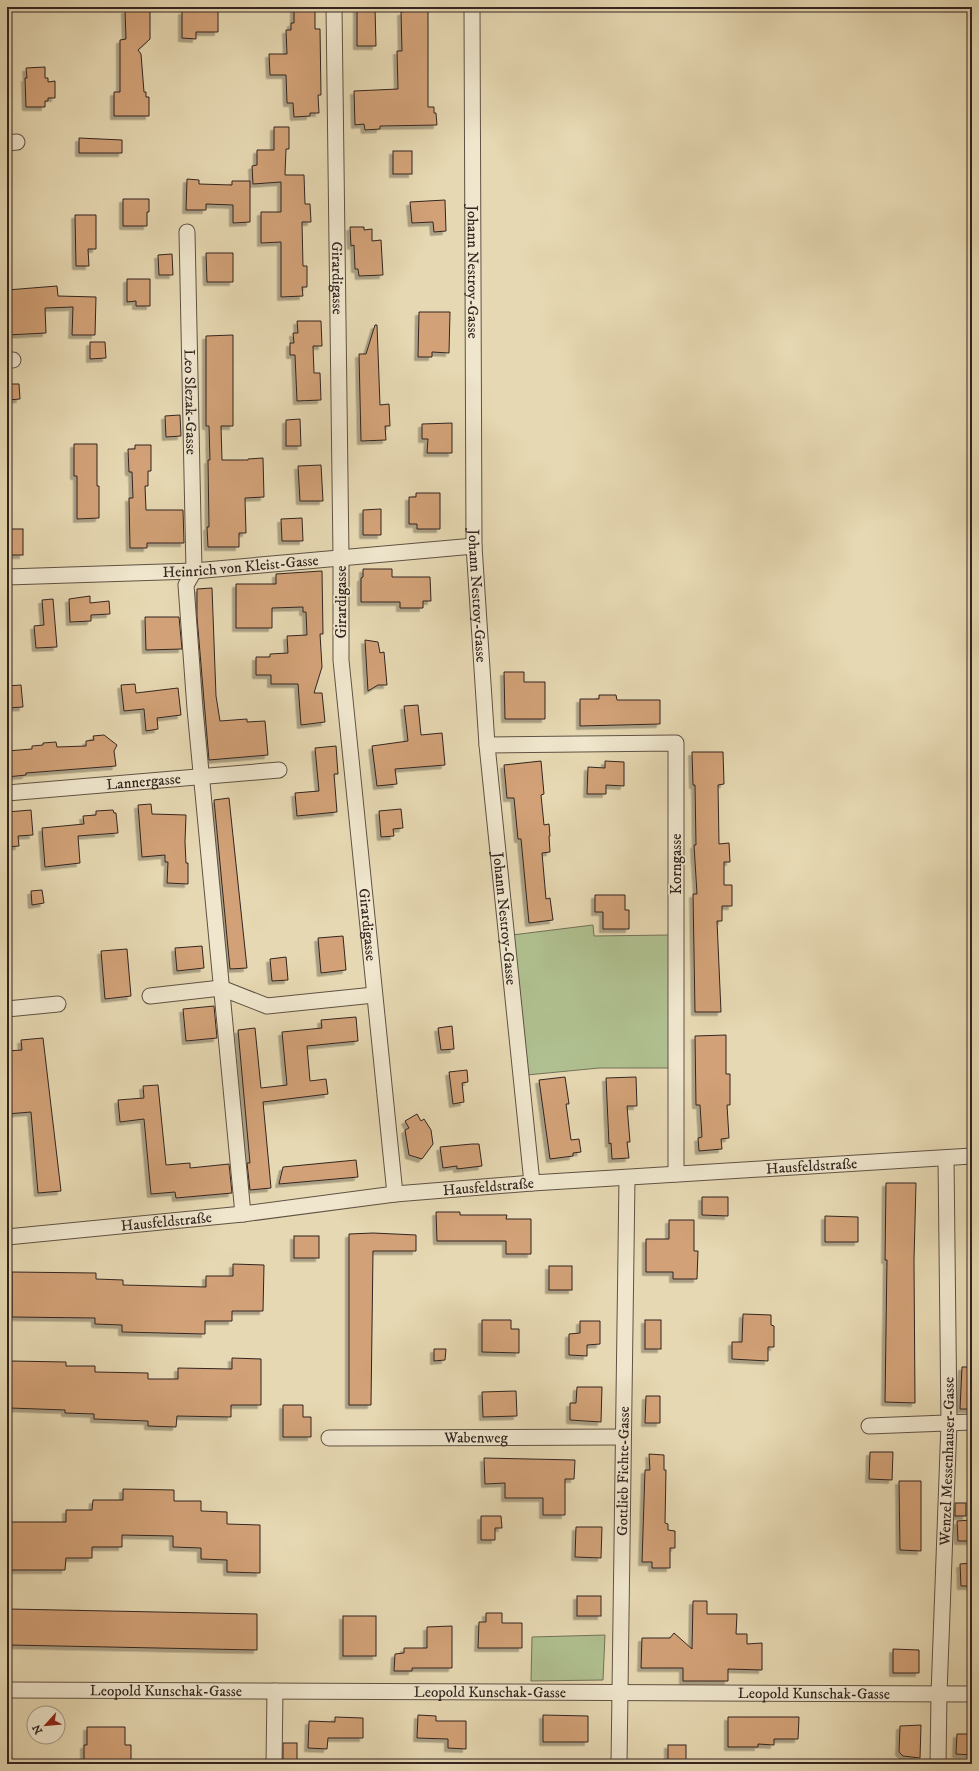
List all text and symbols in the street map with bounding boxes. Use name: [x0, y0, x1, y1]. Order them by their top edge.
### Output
street label: Johann Nestroy-Gasse: [463, 203, 482, 339]
street label: Girardigasse: [327, 241, 347, 315]
street label: Leo Slezak-Gasse: [179, 349, 201, 455]
street label: Johann Nestroy-Gasse: [464, 527, 491, 663]
street label: Heinrich von Kleist-Gasse: [162, 551, 319, 582]
street label: Girardigasse: [332, 565, 351, 639]
street label: Lannergasse: [106, 769, 182, 795]
street label: Korngasse: [667, 834, 686, 894]
street label: Johann Nestroy-Gasse: [488, 849, 521, 986]
street label: Girardigasse: [354, 887, 380, 962]
street label: Hausfeldstraße: [765, 1154, 858, 1179]
street label: Hausfeldstraße: [442, 1174, 535, 1200]
street label: Hausfeldstraße: [120, 1208, 213, 1236]
street label: Wenzel Messenhauser-Gasse: [935, 1377, 959, 1547]
street label: Gottlieb Fichte-Gasse: [613, 1406, 634, 1536]
street label: Wabenweg: [443, 1428, 508, 1448]
street label: Leopold Kunschak-Gasse: [90, 1681, 242, 1701]
street label: Leopold Kunschak-Gasse: [414, 1683, 566, 1702]
street label: Leopold Kunschak-Gasse: [738, 1684, 890, 1704]
north arrow: [26, 1705, 66, 1745]
text: N: [30, 1722, 46, 1736]

